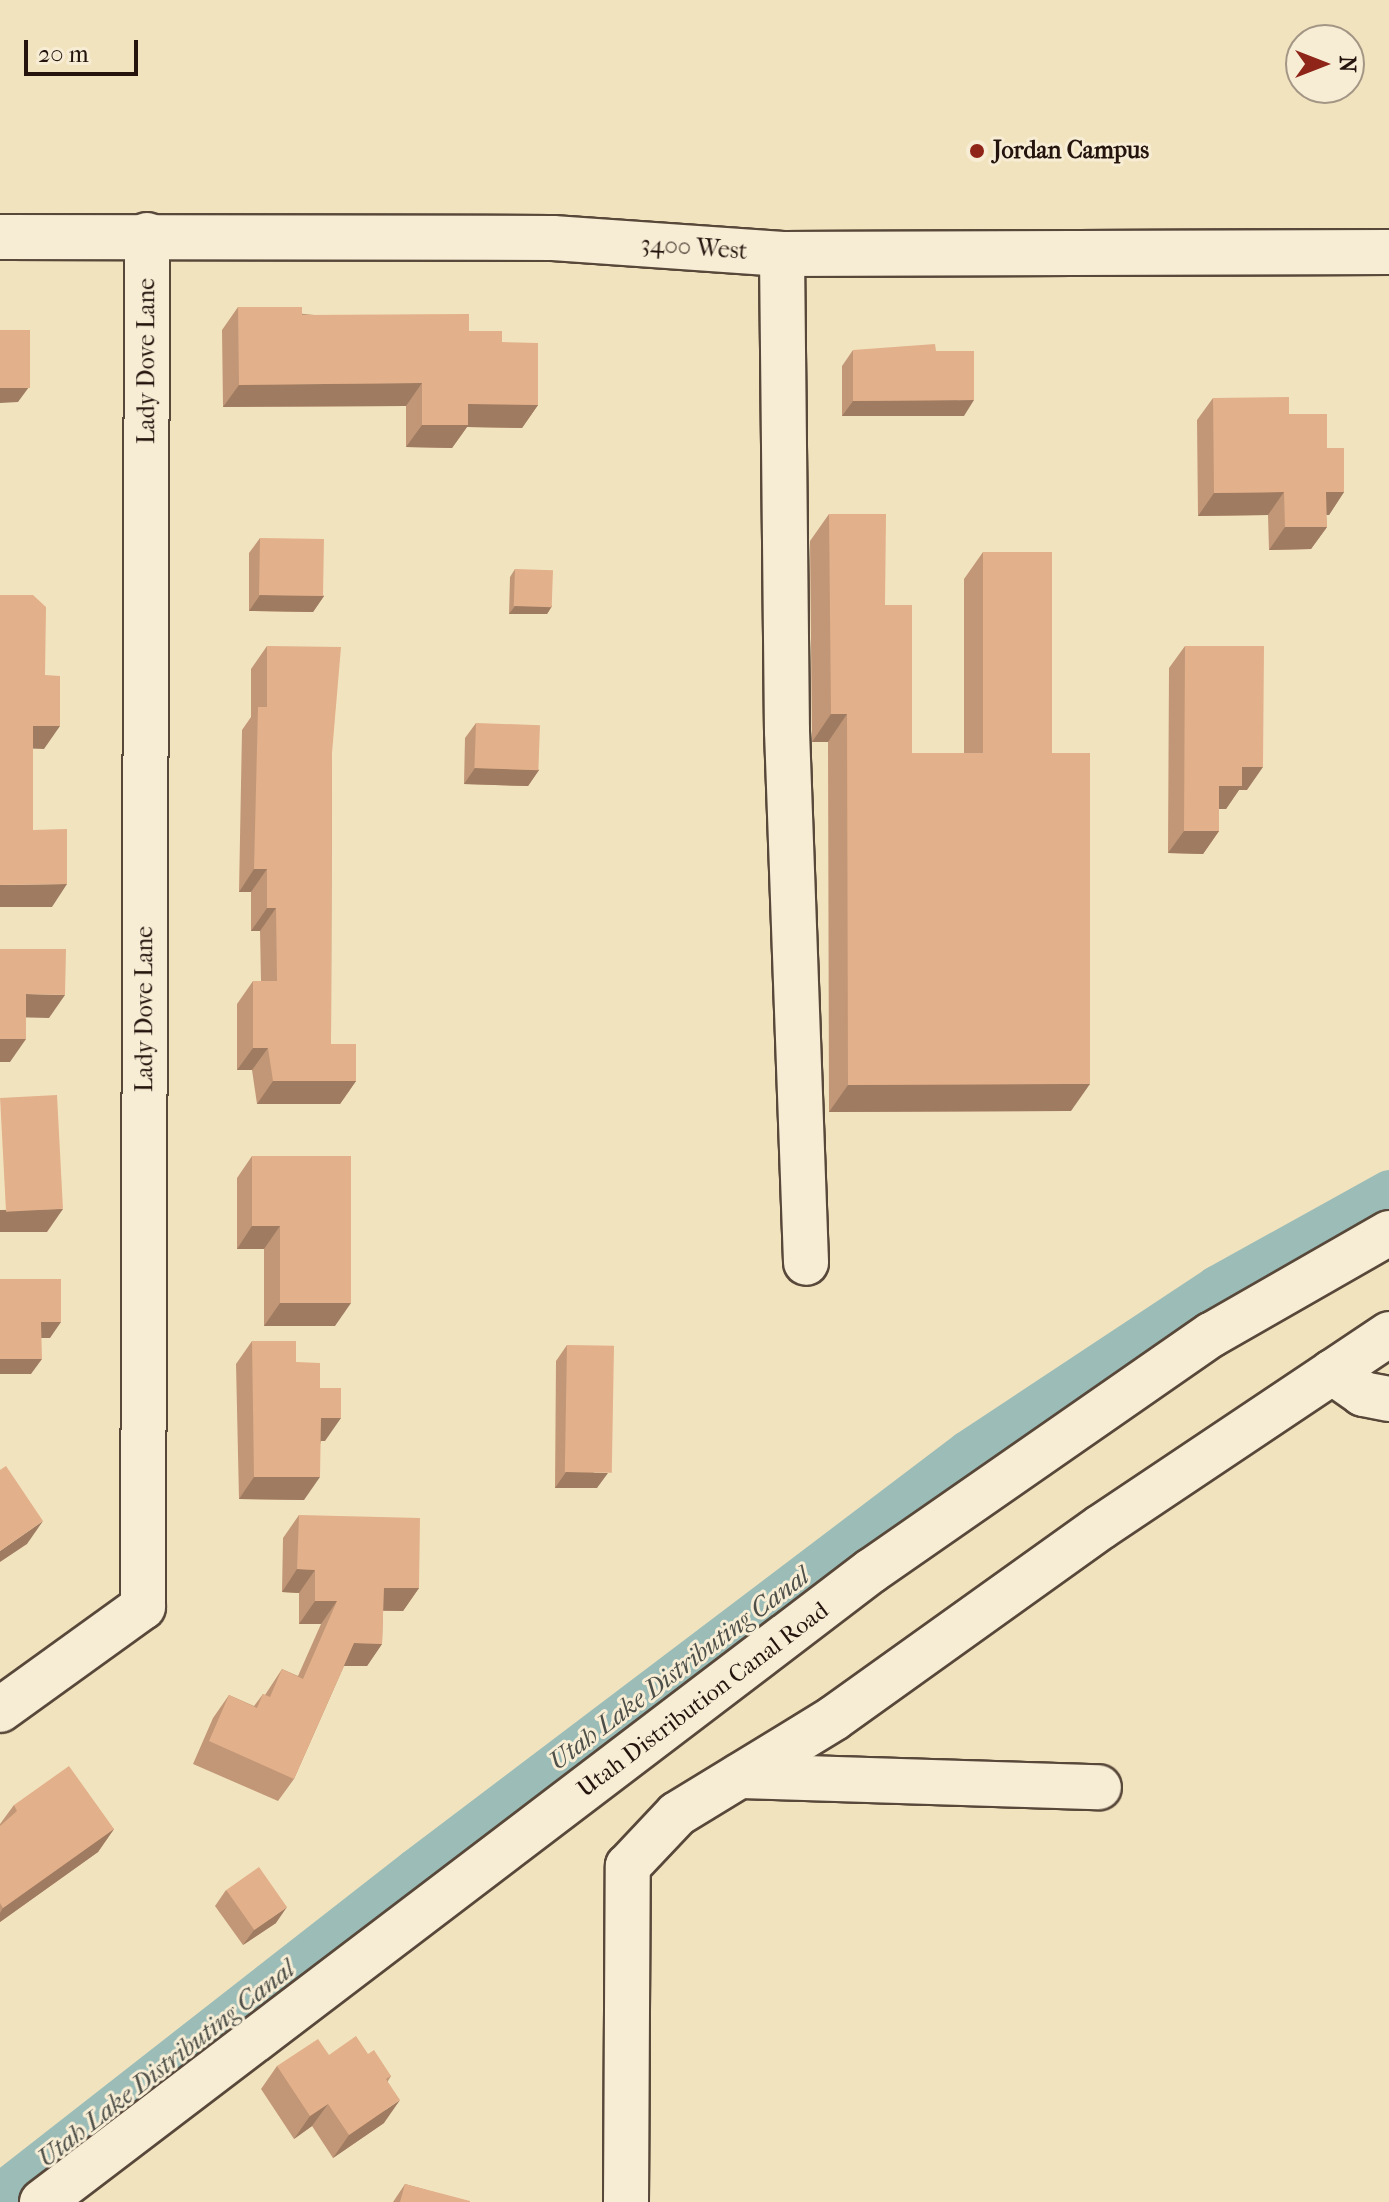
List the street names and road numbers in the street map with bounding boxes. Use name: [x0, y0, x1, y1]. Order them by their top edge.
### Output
street label: 3400 West: [640, 230, 748, 266]
street label: Lady Dove Lane: [133, 278, 161, 444]
street label: Lady Dove Lane: [131, 926, 159, 1092]
street label: Utah Distribution Canal Road: [572, 1596, 834, 1804]

